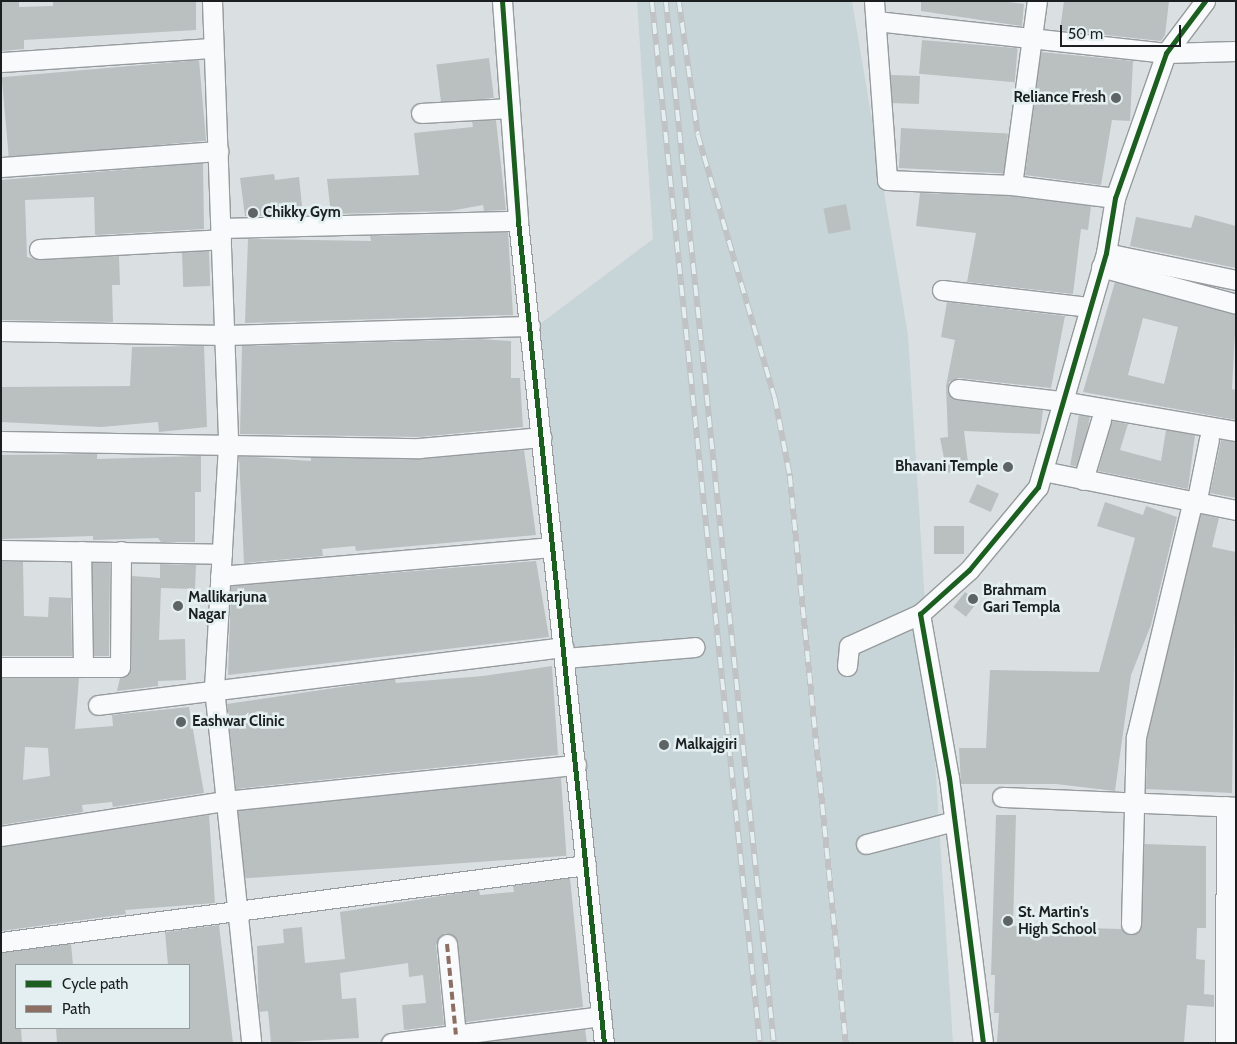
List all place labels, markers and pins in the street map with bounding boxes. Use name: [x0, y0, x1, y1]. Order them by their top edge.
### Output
place label: Reliance Fresh: [1014, 89, 1106, 107]
marker: Reliance Fresh: [1110, 92, 1122, 104]
place label: Chikky Gym: [263, 204, 341, 222]
marker: Chikky Gym: [247, 207, 259, 219]
place label: Bhavani Temple: [895, 458, 998, 476]
marker: Bhavani Temple: [1002, 461, 1014, 473]
place label: Brahmam Gari Templa: [983, 581, 1060, 616]
place label: Mallikarjuna Nagar: [188, 588, 267, 623]
marker: Brahmam Gari Templa: [967, 593, 979, 605]
marker: Mallikarjuna Nagar: [172, 600, 184, 612]
place label: Eashwar Clinic: [192, 713, 284, 731]
marker: Eashwar Clinic: [174, 715, 188, 729]
place label: Malkajgiri: [675, 736, 737, 754]
marker: Malkajgiri: [657, 738, 671, 752]
place label: St. Martin's High School: [1018, 903, 1096, 938]
marker: St. Martin's High School: [1002, 915, 1014, 927]

